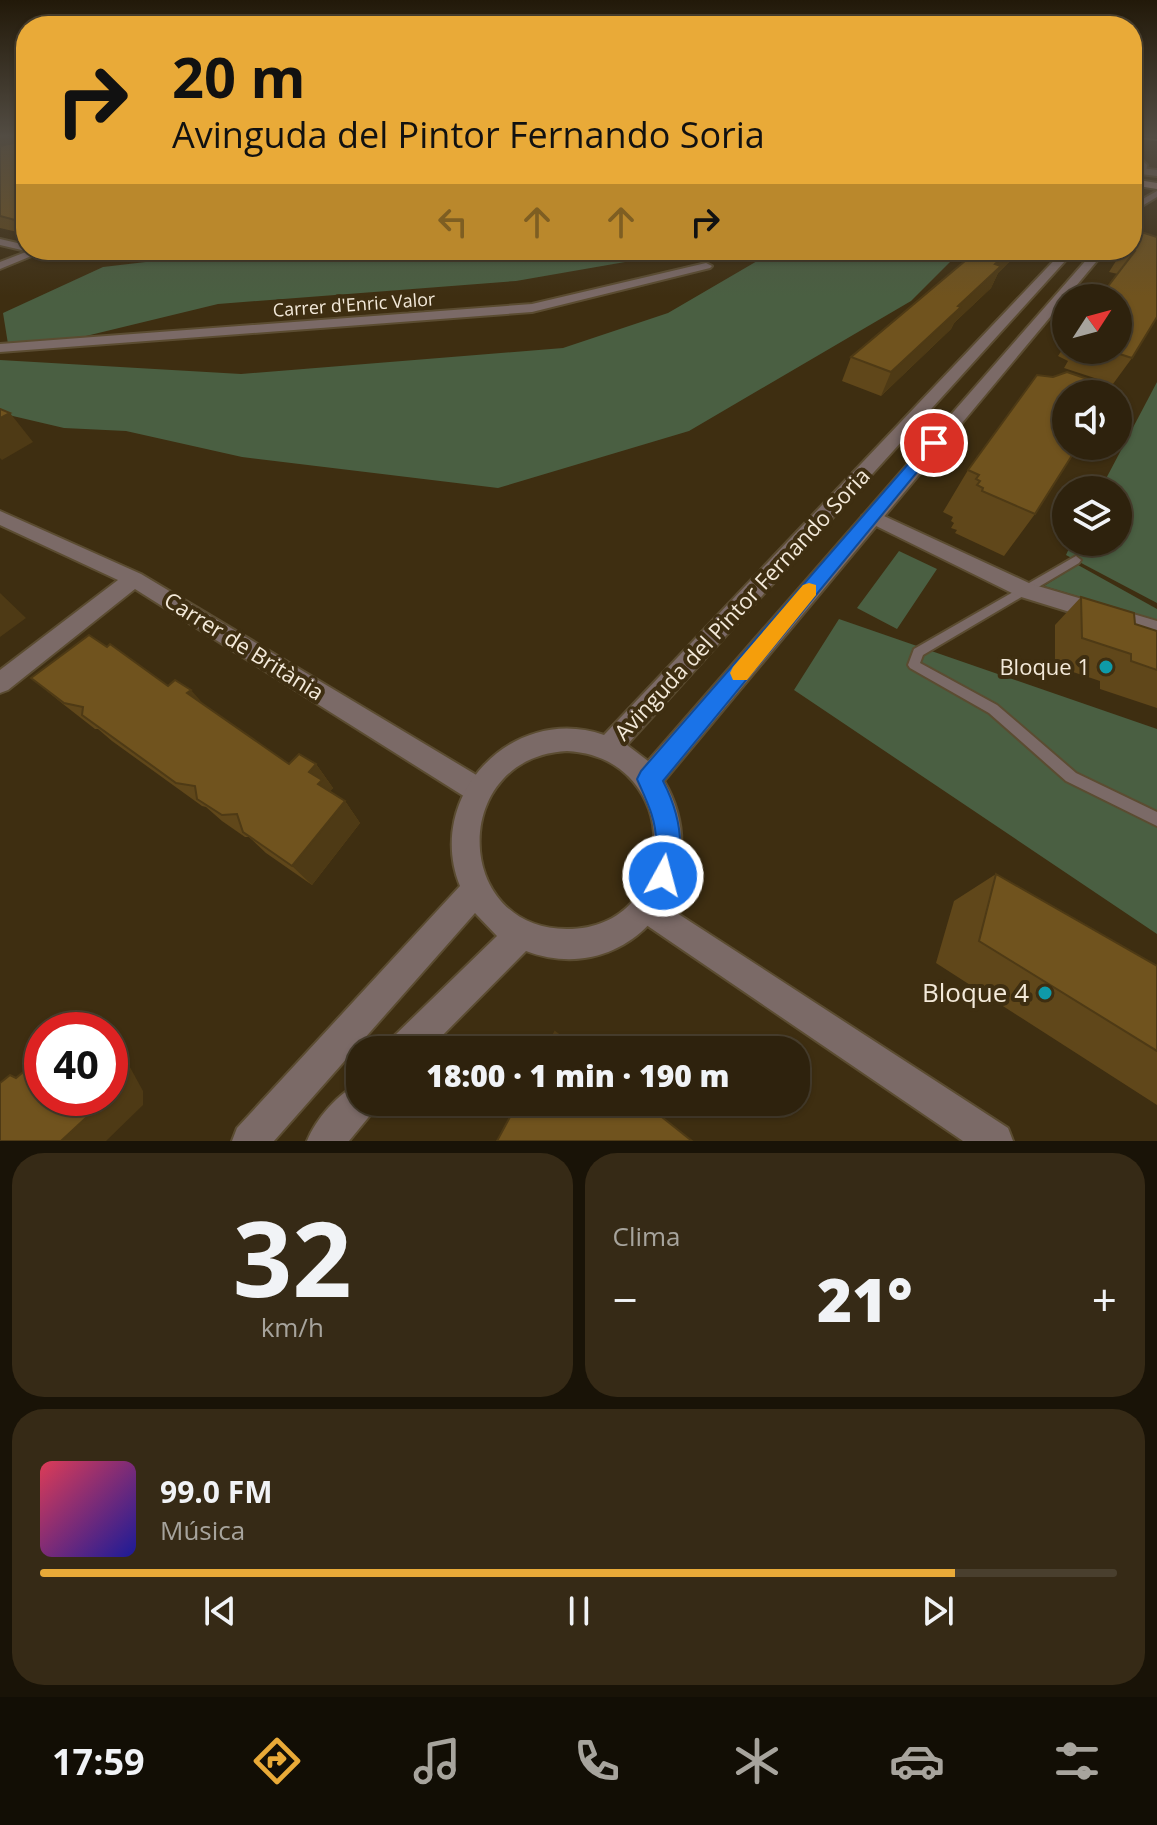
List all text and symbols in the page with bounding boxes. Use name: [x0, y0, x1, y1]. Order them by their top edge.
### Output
text: 20 m: [172, 38, 306, 114]
icon: right: [40, 48, 144, 152]
text: Avinguda del Pintor Fernando Soria: [172, 110, 765, 159]
icon: left: [431, 200, 475, 244]
icon: ahead: [515, 200, 559, 244]
icon: ahead: [599, 200, 643, 244]
icon: right: [683, 200, 727, 244]
north arrow: [1052, 284, 1132, 364]
map controls: [1052, 284, 1132, 556]
street label: Carrer d'Enric Valor: [272, 286, 437, 322]
button: sound: [1052, 380, 1132, 460]
pin: [900, 409, 968, 477]
icon: arrive: [912, 421, 956, 465]
street label: Avinguda del Pintor Fernando Soria: [607, 461, 876, 746]
button: layers: [1052, 476, 1132, 556]
street label: Carrer de Britània: [159, 584, 330, 706]
place label: Bloque 1: [999, 651, 1090, 681]
marker: Bloque 1: [1097, 658, 1115, 676]
position arrow: [621, 834, 705, 918]
place label: Bloque 4: [922, 974, 1029, 1010]
marker: Bloque 4: [1036, 984, 1054, 1002]
speed limit sign: 40: [24, 1012, 128, 1116]
text: 18:00 · 1 min · 190 m: [426, 1055, 730, 1096]
text: 32: [233, 1186, 352, 1327]
text: Clima: [613, 1218, 681, 1254]
text: 21°: [817, 1258, 913, 1340]
text: −: [613, 1269, 638, 1329]
text: +: [1092, 1269, 1117, 1329]
text: km/h: [261, 1309, 324, 1345]
text: 99.0 FM: [160, 1471, 273, 1512]
text: Música: [160, 1512, 245, 1548]
icon: previous: [198, 1589, 242, 1633]
icon: pause: [557, 1589, 601, 1633]
icon: next: [916, 1589, 960, 1633]
icon: directions: [249, 1733, 305, 1789]
icon: music: [409, 1733, 465, 1789]
icon: phone: [569, 1733, 625, 1789]
icon: climate: [729, 1733, 785, 1789]
icon: car: [889, 1733, 945, 1789]
icon: filters: [1049, 1733, 1105, 1789]
text: 17:59: [52, 1737, 145, 1786]

